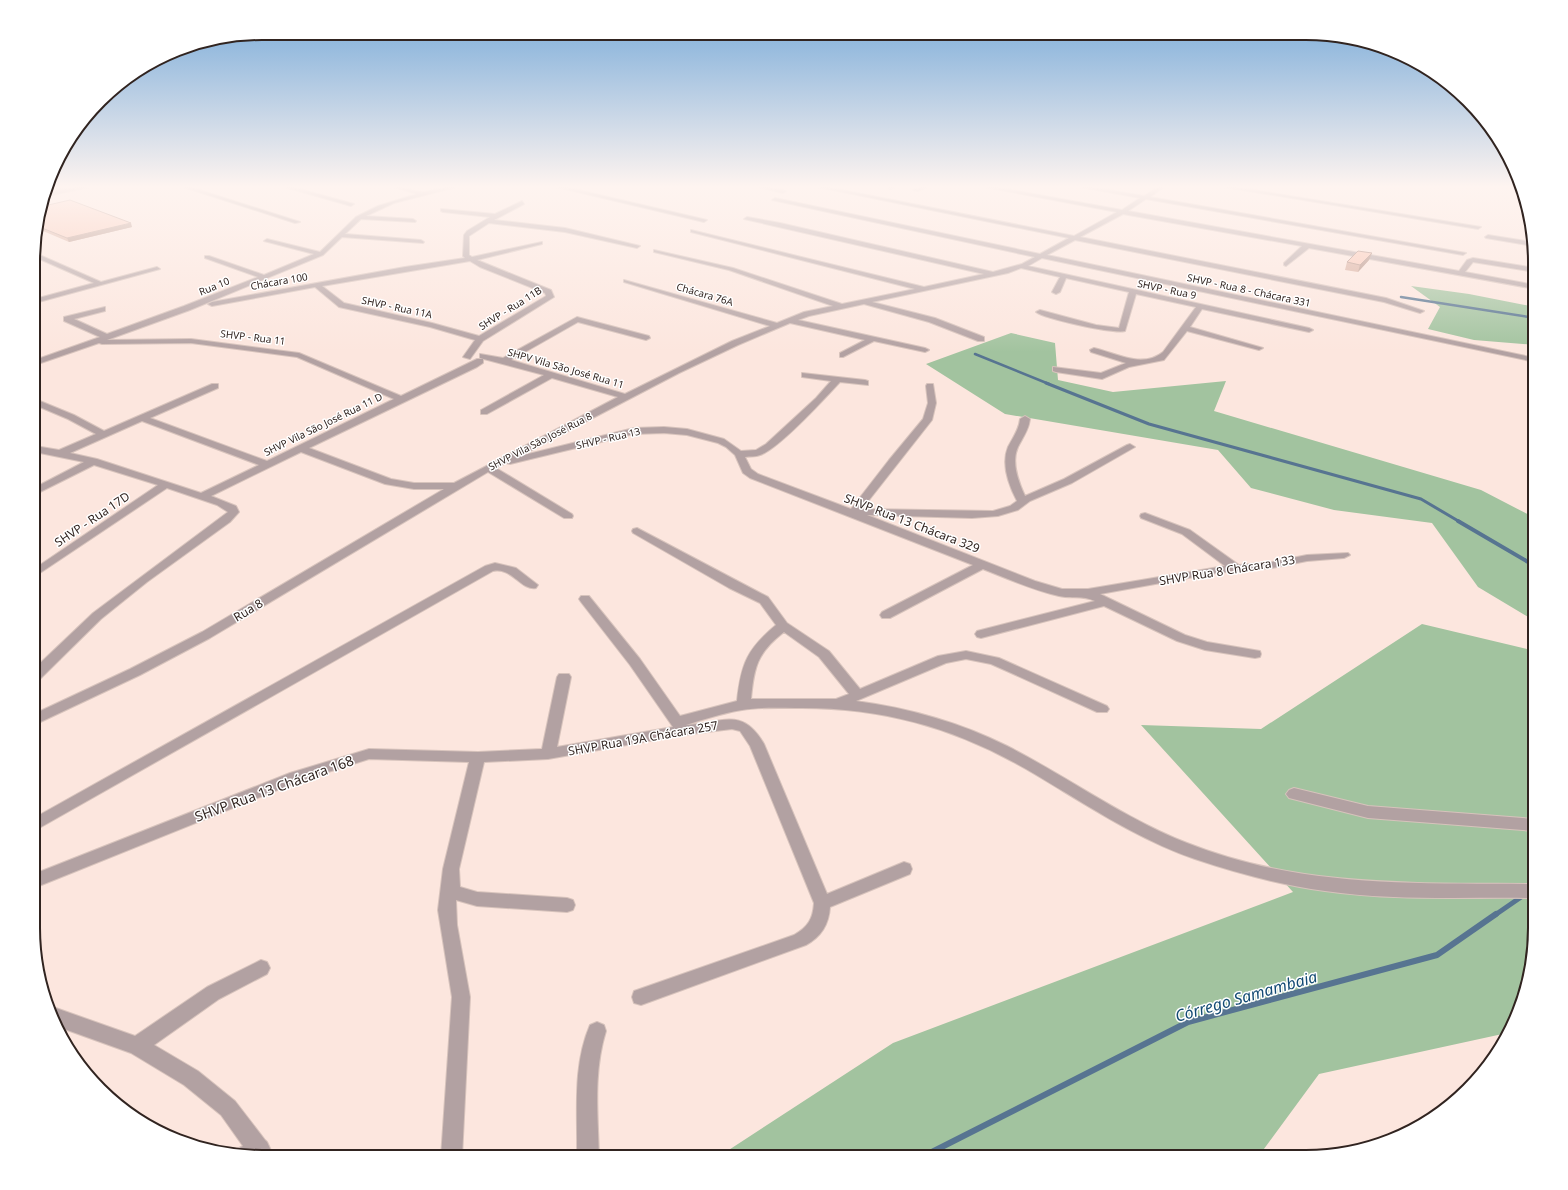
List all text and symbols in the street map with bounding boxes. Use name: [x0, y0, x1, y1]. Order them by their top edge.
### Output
street label: Chácara 100: [249, 269, 309, 293]
street label: SHVP - Rua 8 - Chácara 331: [1186, 270, 1312, 310]
street label: Rua 10: [197, 273, 232, 298]
street label: SHVP - Rua 9: [1136, 276, 1198, 302]
street label: Chácara 76A: [675, 279, 736, 309]
street label: SHVP - Rua 11B: [476, 283, 544, 333]
street label: SHVP - Rua 11A: [360, 293, 434, 321]
street label: SHVP - Rua 11: [220, 326, 286, 348]
street label: SHPV Vila São José Rua 11: [506, 345, 626, 391]
street label: SHVP Vila São José Rua 11 D: [261, 389, 385, 459]
street label: SHVP Vila São José Rua 8: [486, 409, 595, 473]
street label: SHVP - Rua 13: [575, 424, 642, 452]
street label: SHVP - Rua 17D: [51, 487, 133, 550]
street label: SHVP Rua 13 Chácara 329: [842, 489, 982, 557]
street label: SHVP Rua 8 Chácara 133: [1158, 551, 1296, 589]
street label: Rua 8: [230, 595, 266, 625]
street label: SHVP Rua 19A Chácara 257: [567, 716, 719, 760]
street label: SHVP Rua 13 Chácara 168: [192, 750, 356, 826]
water label: Córrego Samambaia: [1172, 965, 1320, 1027]

